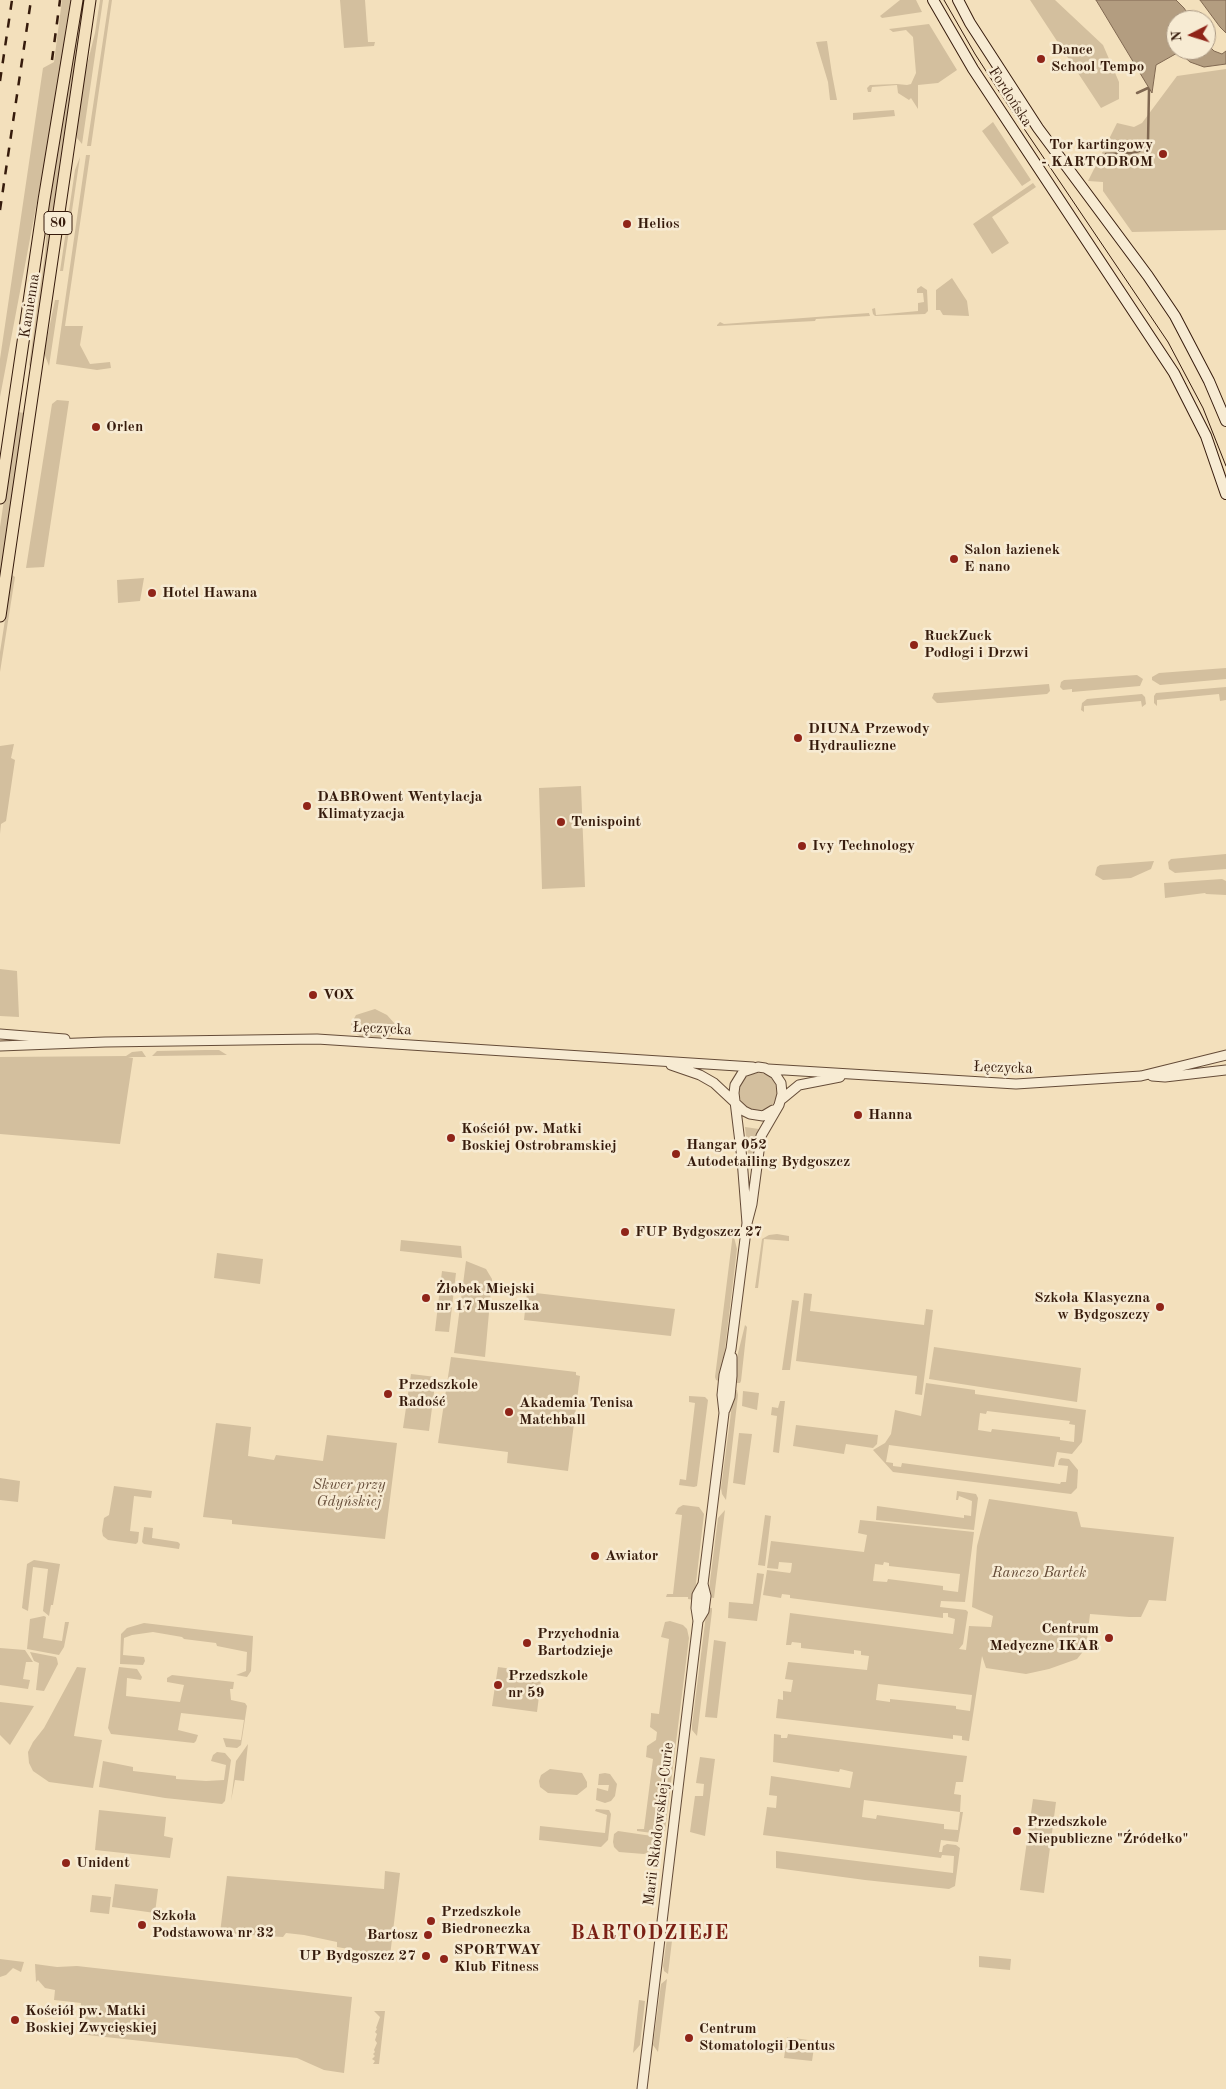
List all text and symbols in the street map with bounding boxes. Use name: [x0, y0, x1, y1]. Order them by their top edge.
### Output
north arrow: [1166, 10, 1216, 60]
text: N: [1170, 30, 1184, 42]
place label: Dance School Tempo: [1051, 41, 1144, 76]
marker: Dance School Tempo: [1035, 53, 1047, 65]
street label: Fordońska: [984, 64, 1036, 130]
place label: Tor kartingowy - KARTODROM: [1041, 136, 1153, 171]
marker: Tor kartingowy - KARTODROM: [1157, 148, 1169, 160]
road number: 80: [44, 212, 72, 234]
place label: Helios: [637, 215, 680, 233]
marker: Helios: [621, 218, 633, 230]
street label: Kamienna: [16, 272, 44, 340]
place label: Orlen: [106, 418, 143, 436]
marker: Orlen: [90, 421, 102, 433]
place label: Salon łazienek E nano: [964, 541, 1060, 576]
marker: Salon łazienek E nano: [948, 553, 960, 565]
place label: Hotel Hawana: [162, 584, 257, 602]
marker: Hotel Hawana: [146, 587, 158, 599]
place label: RuckZuck Podłogi i Drzwi: [924, 627, 1028, 662]
marker: RuckZuck Podłogi i Drzwi: [908, 639, 920, 651]
place label: DIUNA Przewody Hydrauliczne: [808, 720, 930, 755]
marker: DIUNA Przewody Hydrauliczne: [792, 732, 804, 744]
place label: DABROwent Wentylacja Klimatyzacja: [317, 788, 482, 823]
marker: DABROwent Wentylacja Klimatyzacja: [301, 800, 313, 812]
place label: Tenispoint: [571, 813, 641, 831]
marker: Tenispoint: [555, 816, 567, 828]
place label: Ivy Technology: [812, 837, 915, 855]
marker: Ivy Technology: [796, 840, 808, 852]
place label: VOX: [323, 986, 354, 1004]
marker: VOX: [307, 989, 319, 1001]
street label: Łęczycka: [352, 1018, 412, 1040]
street label: Łęczycka: [973, 1058, 1033, 1078]
place label: Hanna: [868, 1106, 912, 1124]
marker: Hanna: [852, 1109, 864, 1121]
place label: Kościół pw. Matki Boskiej Ostrobramskiej: [461, 1120, 616, 1155]
marker: Kościół pw. Matki Boskiej Ostrobramskiej: [445, 1132, 457, 1144]
place label: Hangar 052 Autodetailing Bydgoszcz: [686, 1136, 850, 1171]
marker: Hangar 052 Autodetailing Bydgoszcz: [670, 1148, 682, 1160]
place label: FUP Bydgoszcz 27: [635, 1223, 762, 1241]
marker: FUP Bydgoszcz 27: [619, 1226, 631, 1238]
place label: Żłobek Miejski nr 17 Muszelka: [436, 1280, 539, 1315]
place label: Szkoła Klasyczna w Bydgoszczy: [1034, 1289, 1150, 1324]
marker: Żłobek Miejski nr 17 Muszelka: [420, 1292, 432, 1304]
marker: Szkoła Klasyczna w Bydgoszczy: [1154, 1301, 1166, 1313]
place label: Przedszkole Radość: [398, 1376, 478, 1411]
marker: Przedszkole Radość: [382, 1388, 394, 1400]
place label: Akademia Tenisa Matchball: [519, 1394, 633, 1429]
marker: Akademia Tenisa Matchball: [503, 1406, 515, 1418]
park label: Skwer przy Gdyńskiej: [312, 1476, 386, 1511]
place label: Awiator: [605, 1547, 658, 1565]
marker: Awiator: [589, 1550, 601, 1562]
park label: Ranczo Bartek: [992, 1564, 1086, 1582]
place label: Centrum Medyczne IKAR: [989, 1620, 1099, 1655]
place label: Przychodnia Bartodzieje: [537, 1625, 620, 1660]
marker: Centrum Medyczne IKAR: [1103, 1632, 1115, 1644]
marker: Przychodnia Bartodzieje: [521, 1637, 533, 1649]
place label: Przedszkole nr 59: [508, 1667, 588, 1702]
marker: Przedszkole nr 59: [492, 1679, 504, 1691]
street label: Marii Skłodowskiej-Curie: [640, 1741, 678, 1907]
place label: Przedszkole Niepubliczne "Źródełko": [1027, 1813, 1188, 1848]
marker: Przedszkole Niepubliczne "Źródełko": [1011, 1825, 1023, 1837]
place label: Unident: [76, 1854, 130, 1872]
marker: Unident: [60, 1857, 72, 1869]
place label: Przedszkole Biedroneczka: [441, 1903, 531, 1938]
place label: Szkoła Podstawowa nr 32: [152, 1907, 274, 1942]
marker: Przedszkole Biedroneczka: [425, 1915, 437, 1927]
marker: Szkoła Podstawowa nr 32: [136, 1919, 148, 1931]
district label: BARTODZIEJE: [569, 1922, 731, 1946]
place label: Bartosz: [367, 1926, 418, 1944]
marker: Bartosz: [422, 1929, 434, 1941]
place label: SPORTWAY Klub Fitness: [454, 1941, 540, 1976]
place label: UP Bydgoszcz 27: [299, 1947, 416, 1965]
marker: UP Bydgoszcz 27: [420, 1950, 432, 1962]
marker: SPORTWAY Klub Fitness: [438, 1953, 450, 1965]
place label: Kościół pw. Matki Boskiej Zwycięskiej: [25, 2002, 157, 2037]
marker: Kościół pw. Matki Boskiej Zwycięskiej: [9, 2014, 21, 2026]
place label: Centrum Stomatologii Dentus: [699, 2020, 835, 2055]
marker: Centrum Stomatologii Dentus: [683, 2032, 695, 2044]

